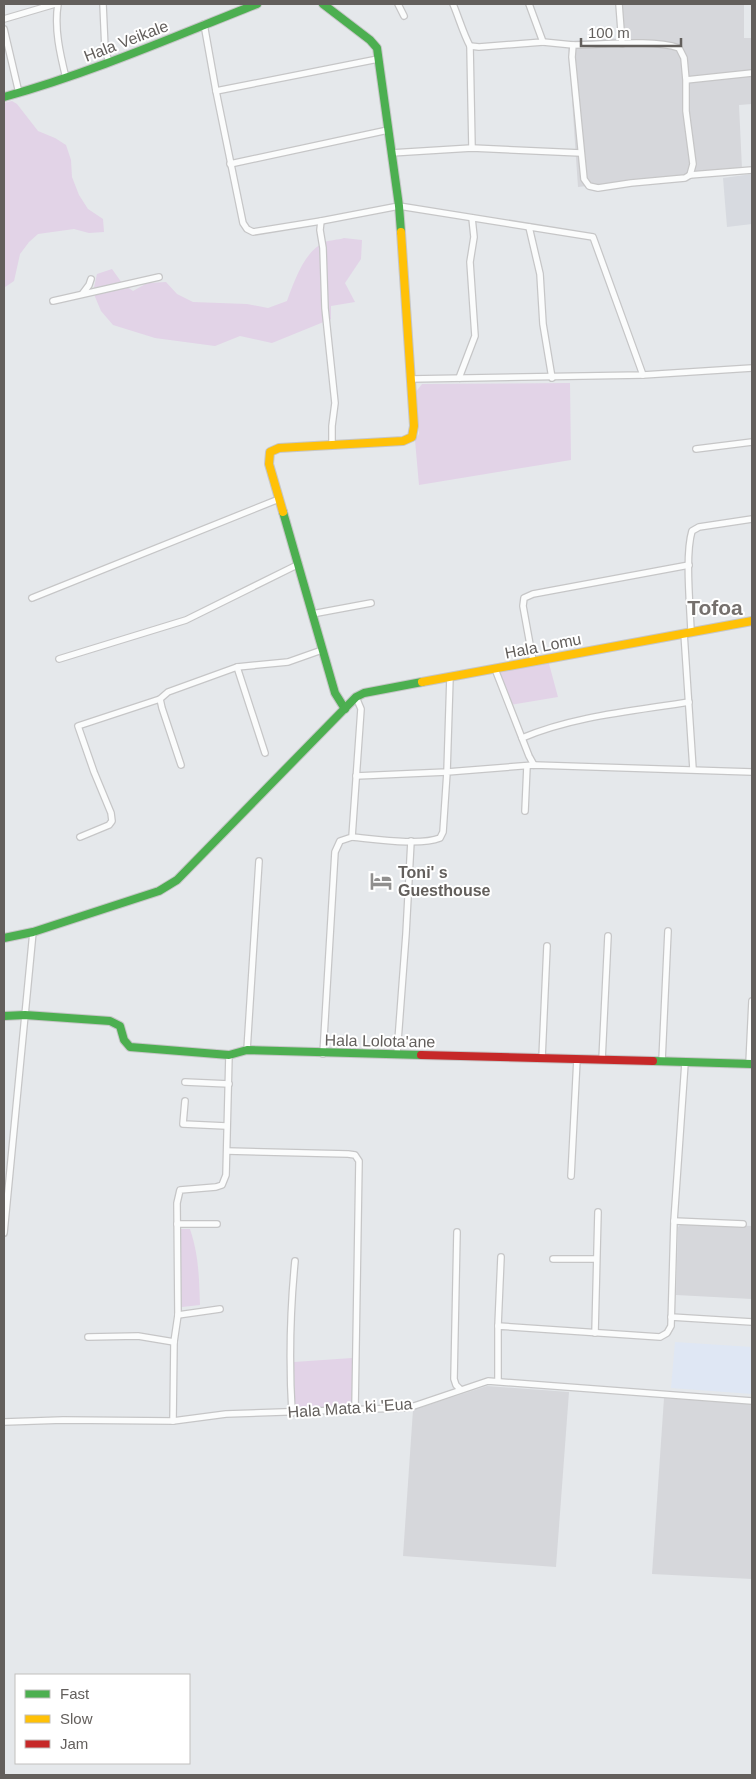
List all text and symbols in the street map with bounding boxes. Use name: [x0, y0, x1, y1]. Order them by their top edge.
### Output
scale bar: [581, 15, 681, 47]
street label: Hala Veikale: [81, 17, 171, 65]
text: 100 m: [588, 24, 630, 41]
district label: Tofoa: [687, 596, 743, 619]
street label: Hala Lomu: [503, 630, 583, 662]
place label: Toni' s Guesthouse: [398, 864, 491, 899]
hotel icon: Toni' s Guesthouse: [368, 868, 394, 894]
street label: Hala Lolota'ane: [325, 1032, 436, 1050]
street label: Hala Mata ki 'Eua: [287, 1395, 413, 1421]
legend: [15, 1674, 190, 1764]
text: Fast: [60, 1685, 90, 1702]
text: Slow: [60, 1710, 93, 1727]
text: Jam: [60, 1735, 88, 1752]

